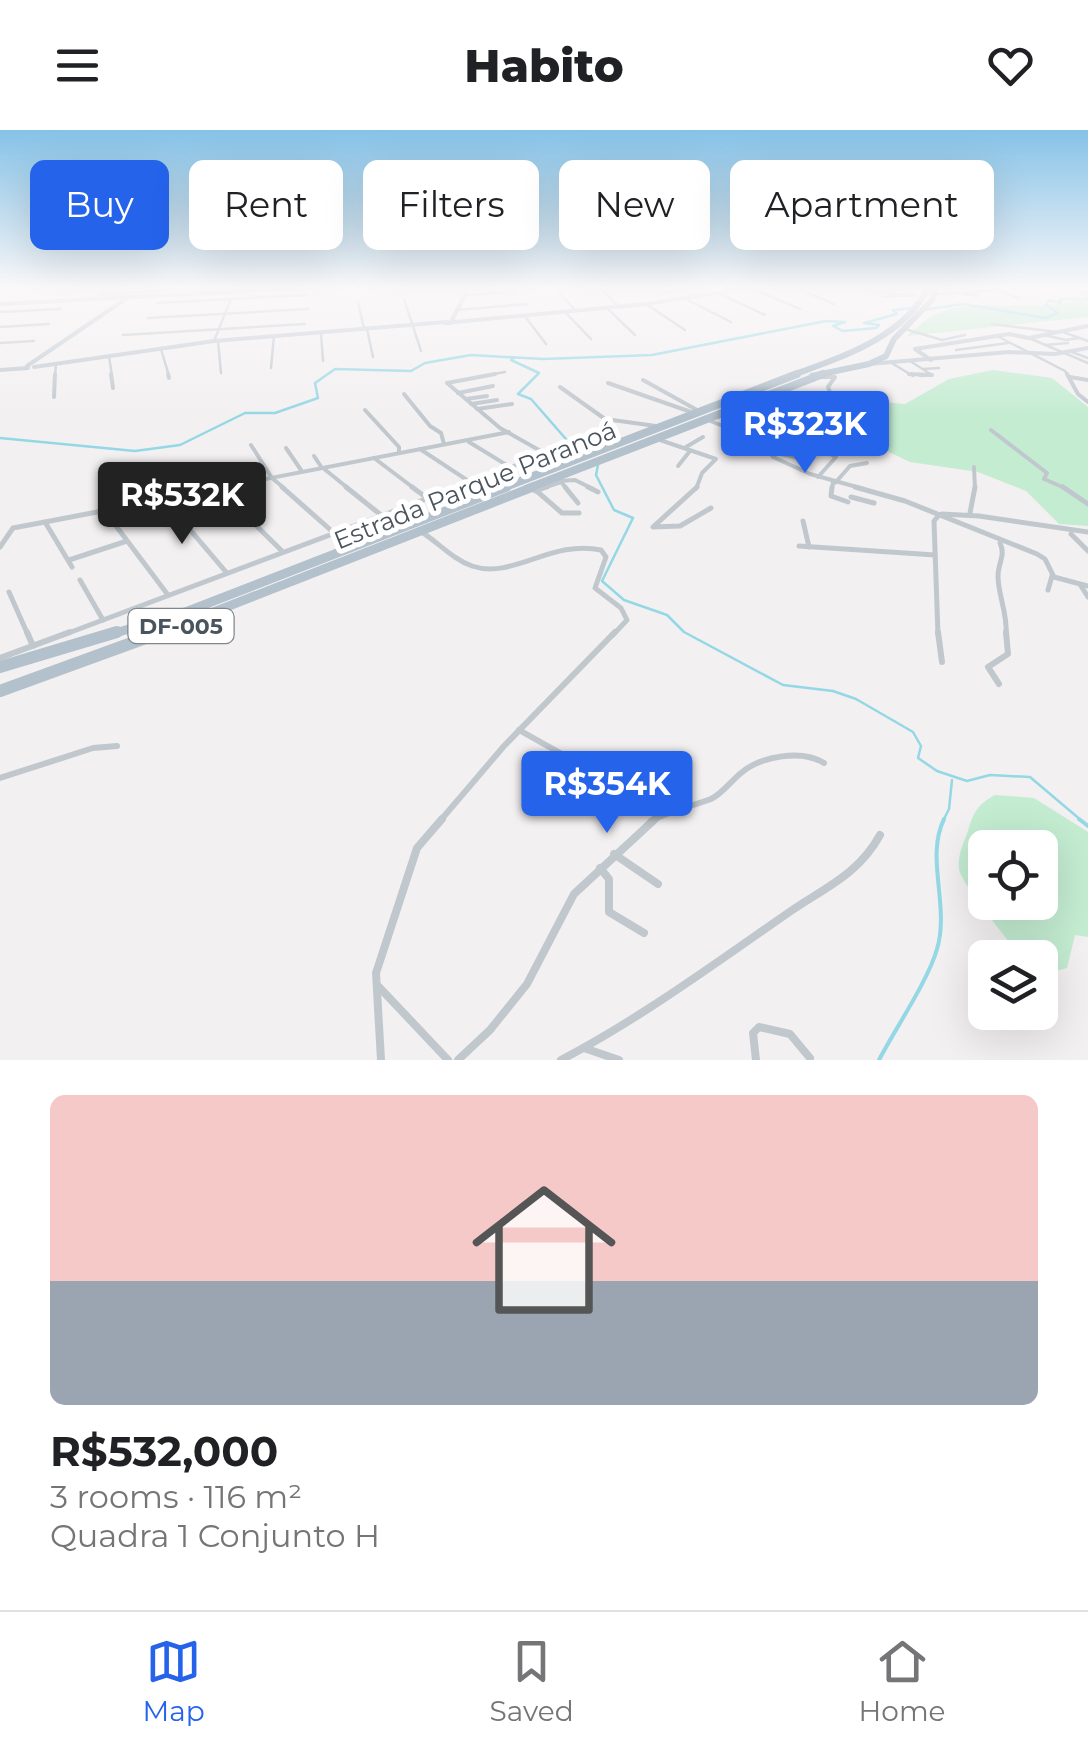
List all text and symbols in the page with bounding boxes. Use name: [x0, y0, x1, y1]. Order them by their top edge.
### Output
icon: menu: [50, 38, 105, 93]
text: Habito: [464, 38, 624, 93]
icon: heart: [983, 38, 1038, 93]
chip: Buy: [30, 160, 169, 250]
chip: Rent: [189, 160, 343, 250]
chip: Filters: [363, 160, 539, 250]
chip: New: [559, 160, 710, 250]
chip: Apartment: [730, 160, 994, 250]
pin: R$323K: [724, 391, 886, 476]
text: R$323K: [743, 404, 867, 443]
street label: Estrada Parque Paranoá: [330, 415, 620, 555]
pin: R$532K: [101, 462, 263, 547]
text: R$532K: [120, 475, 244, 514]
road number: DF-005: [128, 609, 234, 643]
pin: R$354K: [526, 751, 688, 836]
text: R$354K: [543, 764, 671, 803]
map controls: [968, 830, 1058, 1030]
button: locate: [968, 830, 1058, 920]
button: layers: [968, 940, 1058, 1030]
icon: home: [454, 1160, 634, 1340]
text: R$532,000: [50, 1425, 278, 1477]
text: 3 rooms · 116 m²: [50, 1477, 302, 1516]
text: Quadra 1 Conjunto H: [50, 1516, 380, 1555]
tab: Map: [142, 1634, 205, 1728]
tab: Saved: [490, 1634, 574, 1728]
tab: Home: [859, 1634, 946, 1728]

